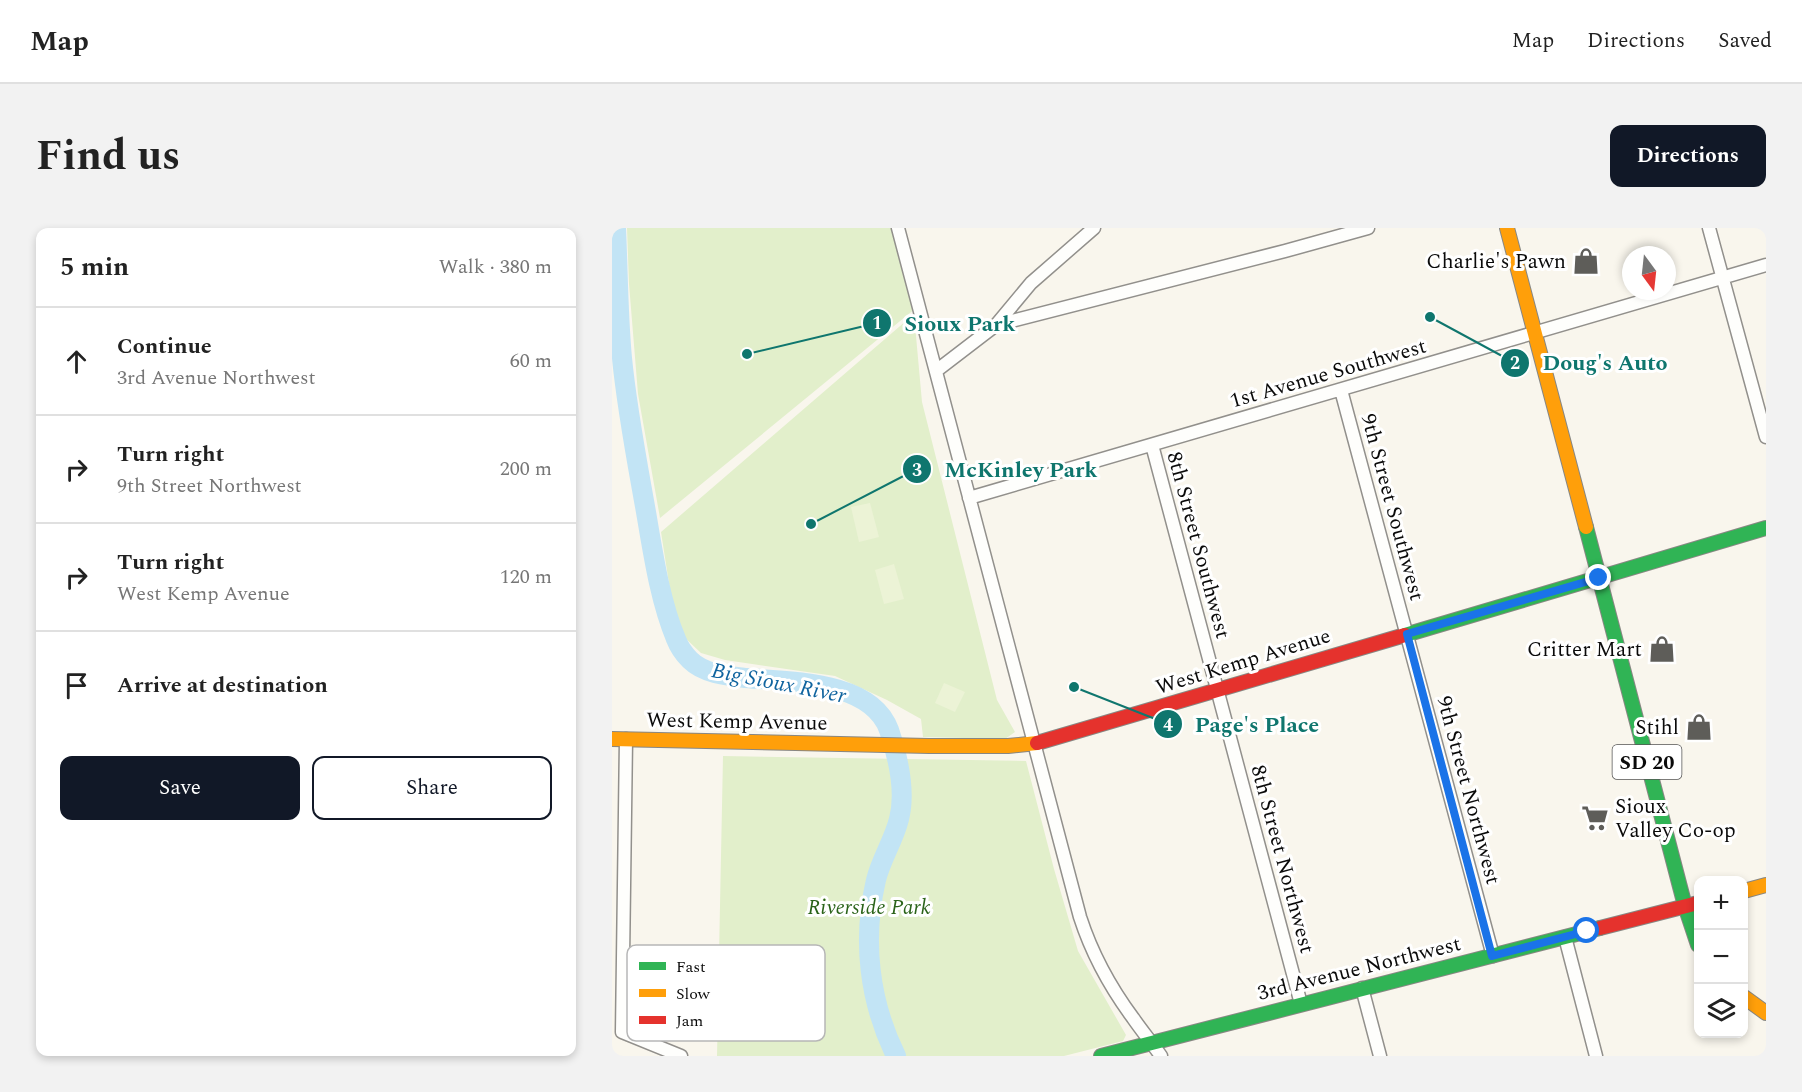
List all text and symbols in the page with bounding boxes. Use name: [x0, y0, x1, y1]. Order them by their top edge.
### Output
text: Map: [30, 20, 89, 63]
text: Map: [1512, 25, 1554, 57]
text: Directions: [1587, 25, 1685, 57]
text: Saved: [1718, 25, 1772, 57]
text: Find us: [36, 125, 180, 188]
button: Directions: [1610, 125, 1766, 187]
place label: Charlie's Pawn: [1426, 246, 1566, 278]
shop icon: Charlie's Pawn: [1571, 246, 1601, 276]
north arrow: [1622, 246, 1676, 300]
text: 5 min: [60, 247, 129, 287]
text: Walk · 380 m: [439, 252, 552, 282]
callout: Sioux Park: [862, 303, 1027, 343]
text: Sioux Park: [904, 308, 1016, 341]
text: 1: [872, 310, 882, 337]
text: Continue: [117, 330, 212, 363]
street label: 1st Avenue Southwest: [1226, 331, 1430, 417]
callout: Doug's Auto: [1500, 343, 1679, 383]
icon: ahead: [60, 345, 93, 378]
text: 60 m: [510, 346, 552, 376]
text: Doug's Auto: [1542, 347, 1668, 380]
text: 2: [1510, 350, 1520, 377]
text: 3rd Avenue Northwest: [117, 363, 316, 393]
street label: 9th Street Southwest: [1352, 410, 1432, 604]
text: Turn right: [117, 438, 224, 471]
street label: 8th Street Southwest: [1158, 448, 1238, 642]
callout: McKinley Park: [902, 449, 1110, 489]
icon: right: [60, 453, 93, 486]
text: 200 m: [500, 454, 552, 484]
text: McKinley Park: [944, 454, 1098, 487]
text: 3: [912, 457, 922, 484]
text: 9th Street Northwest: [117, 471, 302, 501]
text: Turn right: [117, 546, 224, 579]
icon: right: [60, 561, 93, 594]
text: 120 m: [500, 562, 552, 592]
route end: [1585, 564, 1611, 590]
text: West Kemp Avenue: [117, 579, 290, 609]
street label: West Kemp Avenue: [1152, 620, 1335, 704]
place label: Critter Mart: [1527, 634, 1642, 666]
shop icon: Critter Mart: [1647, 634, 1677, 664]
water label: Big Sioux River: [709, 654, 849, 713]
icon: arrive: [60, 669, 93, 702]
text: Arrive at destination: [117, 669, 328, 702]
street label: 9th Street Northwest: [1427, 692, 1509, 888]
street label: West Kemp Avenue: [646, 704, 828, 740]
callout: Page's Place: [1153, 704, 1331, 744]
text: Page's Place: [1195, 709, 1319, 742]
text: 4: [1163, 712, 1173, 739]
place label: Stihl: [1635, 712, 1679, 744]
shop icon: Stihl: [1684, 712, 1714, 742]
road number: SD 20: [1612, 745, 1682, 779]
button: Save: [60, 756, 300, 820]
button: Share: [312, 756, 552, 820]
street label: 8th Street Northwest: [1241, 761, 1323, 957]
place label: Sioux Valley Co-op: [1615, 791, 1736, 847]
supermarket icon: Sioux Valley Co-op: [1580, 803, 1610, 833]
map controls: [1694, 876, 1748, 1038]
button: +: [1694, 876, 1748, 930]
park label: Riverside Park: [807, 892, 931, 924]
route start: [1573, 917, 1599, 943]
street label: 3rd Avenue Northwest: [1254, 928, 1464, 1010]
button: −: [1694, 930, 1748, 984]
legend: [627, 945, 825, 1041]
text: Fast: [676, 955, 706, 979]
text: Slow: [676, 982, 711, 1006]
button: layers: [1694, 984, 1748, 1038]
text: Jam: [676, 1009, 704, 1033]

